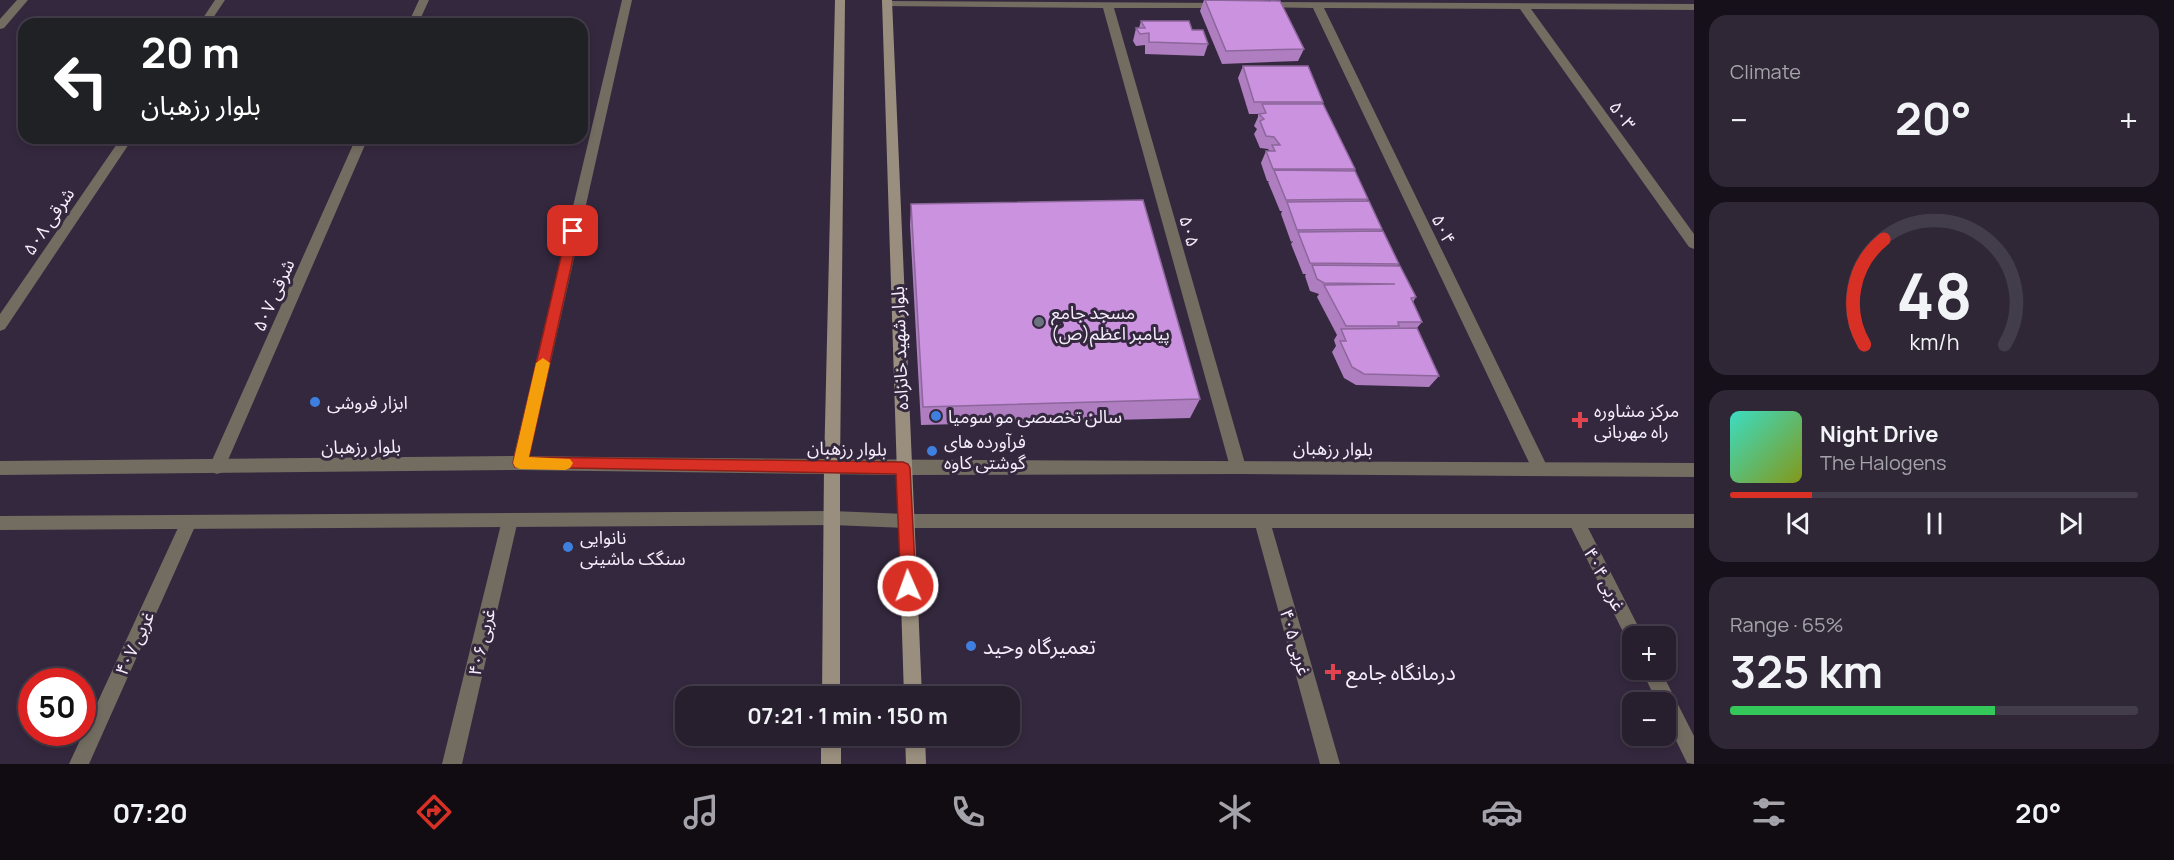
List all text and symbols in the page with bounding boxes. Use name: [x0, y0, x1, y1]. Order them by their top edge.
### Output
text: 20 m: [141, 23, 240, 81]
icon: left: [42, 42, 120, 120]
text: Climate: [1730, 58, 1801, 85]
text: بلوار رزهبان: [141, 86, 261, 123]
text: 20°: [1895, 87, 1972, 149]
street label: ۵۰۳: [1604, 95, 1642, 135]
text: −: [1730, 97, 1748, 142]
text: +: [2119, 97, 2138, 142]
street label: ۵۰۸ شرقی: [17, 183, 79, 259]
pin: [547, 205, 598, 256]
street label: ۵۰۴: [1426, 210, 1462, 248]
street label: ۵۰۵: [1174, 213, 1206, 249]
icon: arrive: [556, 214, 589, 247]
text: 48: [1896, 253, 1972, 339]
street label: ۵۰۷ شرقی: [246, 255, 300, 335]
street label: بلوار شهید خانزاده: [885, 286, 913, 410]
place label: مسجد جامع پیامبر اعظم(ص): [1051, 300, 1170, 347]
marker: مسجد جامع پیامبر اعظم(ص): [1032, 315, 1046, 329]
text: km/h: [1909, 328, 1959, 357]
place label: ابزار فروشی: [327, 390, 408, 414]
marker: ابزار فروشی: [308, 395, 322, 409]
place label: مرکز مشاوره راه مهربانی: [1594, 398, 1679, 443]
place label: سالن تخصصی مو سومیا: [948, 404, 1122, 428]
marker: سالن تخصصی مو سومیا: [929, 409, 943, 423]
marker: مرکز مشاوره راه مهربانی: [1571, 411, 1589, 429]
text: Night Drive: [1820, 419, 1939, 449]
place label: فرآورده های گوشتی کاوه: [944, 429, 1026, 474]
street label: بلوار رزهبان: [321, 433, 401, 459]
street label: بلوار رزهبان: [807, 435, 887, 461]
street label: بلوار رزهبان: [1293, 435, 1373, 461]
marker: فرآورده های گوشتی کاوه: [925, 444, 939, 458]
text: The Halogens: [1820, 449, 1946, 476]
icon: previous: [1782, 507, 1815, 540]
icon: pause: [1918, 507, 1951, 540]
icon: next: [2054, 507, 2087, 540]
place label: نانوایی سنگک ماشینی: [580, 525, 686, 570]
marker: نانوایی سنگک ماشینی: [561, 540, 575, 554]
street label: ۴۰۴ غربی: [1579, 543, 1631, 615]
position arrow: [876, 554, 940, 618]
street label: ۴۰۶ غربی: [462, 606, 500, 678]
street label: ۴۰۵ غربی: [1275, 606, 1317, 678]
street label: ۴۰۷ غربی: [109, 607, 159, 679]
text: Range · 65%: [1730, 611, 1844, 638]
map controls: [1622, 626, 1676, 746]
button: +: [1622, 626, 1676, 680]
place label: تعمیرگاه وحید: [983, 632, 1096, 660]
marker: تعمیرگاه وحید: [964, 639, 978, 653]
text: 325 km: [1730, 640, 1883, 702]
place label: درمانگاه جامع: [1346, 658, 1456, 688]
marker: درمانگاه جامع: [1324, 663, 1342, 681]
speed limit sign: 50: [18, 668, 96, 746]
button: −: [1622, 692, 1676, 746]
text: 07:21 · 1 min · 150 m: [747, 701, 948, 731]
icon: directions: [413, 791, 455, 833]
icon: music: [680, 791, 722, 833]
icon: phone: [947, 791, 989, 833]
icon: climate: [1214, 791, 1256, 833]
icon: car: [1481, 791, 1523, 833]
icon: filters: [1748, 791, 1790, 833]
text: 07:20: [113, 794, 188, 831]
text: 20°: [2015, 794, 2061, 831]

